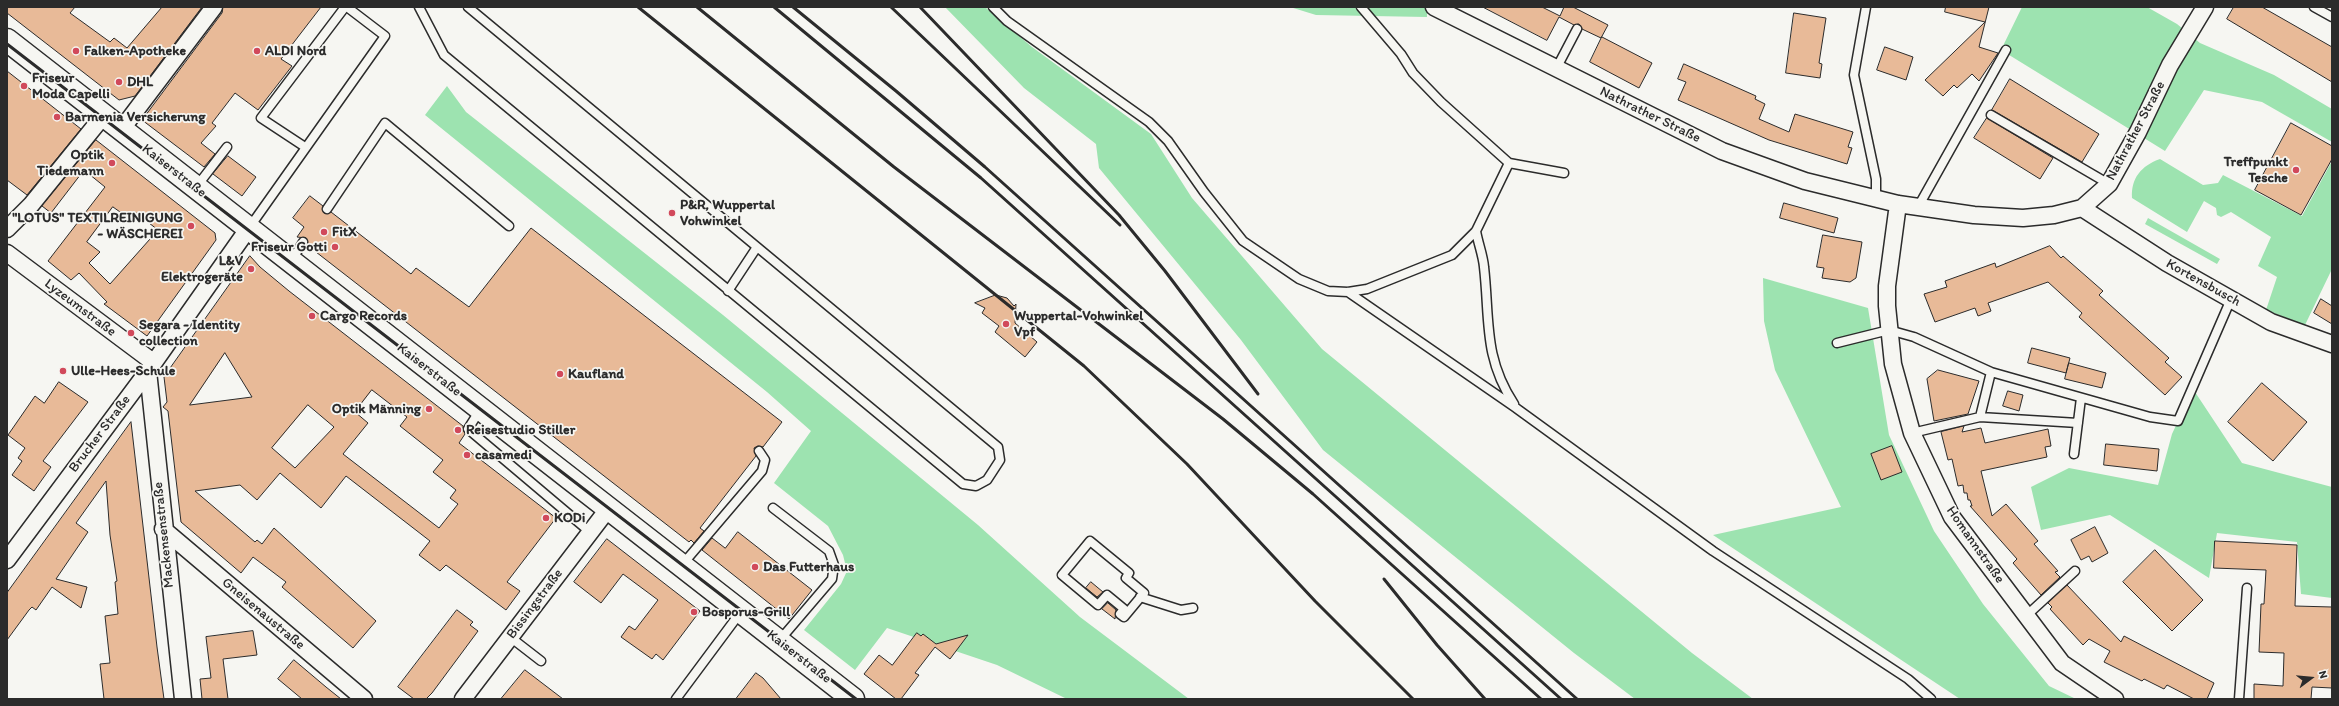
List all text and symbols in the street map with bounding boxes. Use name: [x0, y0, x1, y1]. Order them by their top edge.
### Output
place label: Falken-Apotheke: [84, 43, 186, 59]
place label: ALDI Nord: [265, 43, 326, 59]
marker: Falken-Apotheke: [71, 46, 81, 56]
marker: ALDI Nord: [252, 46, 262, 56]
place label: Friseur Moda Capelli: [32, 70, 110, 102]
place label: DHL: [127, 74, 153, 90]
marker: DHL: [114, 77, 124, 87]
street label: Nathrather Straße: [2103, 78, 2169, 184]
marker: Friseur Moda Capelli: [19, 81, 29, 91]
street label: Nathrather Straße: [1597, 83, 1703, 147]
place label: Barmenia Versicherung: [65, 109, 205, 125]
marker: Barmenia Versicherung: [52, 112, 62, 122]
street label: Kaiserstraße: [138, 141, 210, 201]
place label: Optik Tiedemann: [37, 147, 104, 180]
place label: Treffpunkt Tesche: [2224, 154, 2288, 186]
marker: Optik Tiedemann: [107, 158, 117, 168]
marker: Treffpunkt Tesche: [2291, 165, 2301, 175]
place label: P&R, Wuppertal Vohwinkel: [680, 197, 775, 230]
marker: P&R, Wuppertal Vohwinkel: [667, 208, 677, 218]
place label: "LOTUS" TEXTILREINIGUNG - WÄSCHEREI: [12, 210, 183, 242]
marker: "LOTUS" TEXTILREINIGUNG - WÄSCHEREI: [186, 221, 196, 231]
place label: FitX: [332, 224, 357, 240]
marker: FitX: [319, 227, 329, 237]
place label: Friseur Gotti: [251, 239, 327, 255]
marker: Friseur Gotti: [330, 242, 340, 252]
place label: L&V Elektrogeräte: [161, 253, 243, 286]
street label: Kortensbusch: [2163, 256, 2243, 310]
marker: L&V Elektrogeräte: [246, 264, 256, 274]
street label: Lyzeumstraße: [41, 276, 119, 340]
place label: Cargo Records: [320, 308, 407, 324]
place label: Wuppertal-Vohwinkel Vpf: [1014, 308, 1143, 340]
marker: Cargo Records: [307, 311, 317, 321]
place label: Segara - Identity collection: [139, 317, 240, 350]
marker: Wuppertal-Vohwinkel Vpf: [1001, 319, 1011, 329]
marker: Segara - Identity collection: [126, 328, 136, 338]
street label: Kaiserstraße: [393, 340, 465, 400]
place label: Ulle-Hees-Schule: [71, 363, 175, 379]
marker: Ulle-Hees-Schule: [58, 366, 68, 376]
place label: Kaufland: [568, 366, 624, 382]
marker: Kaufland: [555, 369, 565, 379]
street label: Brucher Straße: [65, 392, 135, 476]
place label: Optik Männing: [332, 401, 421, 417]
marker: Optik Männing: [424, 404, 434, 414]
place label: Reisestudio Stiller: [466, 422, 575, 438]
marker: Reisestudio Stiller: [453, 425, 463, 435]
place label: casamedi: [475, 447, 532, 463]
marker: casamedi: [462, 450, 472, 460]
street label: Mackensenstraße: [150, 481, 178, 589]
street label: Homannstraße: [1942, 503, 2008, 587]
place label: KODi: [554, 510, 585, 526]
marker: KODi: [541, 513, 551, 523]
place label: Das Futterhaus: [763, 559, 854, 575]
marker: Das Futterhaus: [750, 562, 760, 572]
street label: Bissingstraße: [503, 566, 567, 642]
street label: Gneisenaustraße: [218, 574, 308, 654]
place label: Bosporus-Grill: [702, 604, 790, 620]
marker: Bosporus-Grill: [689, 607, 699, 617]
street label: Kaiserstraße: [763, 627, 835, 687]
north arrow: [2291, 658, 2331, 698]
text: N: [2316, 669, 2330, 680]

